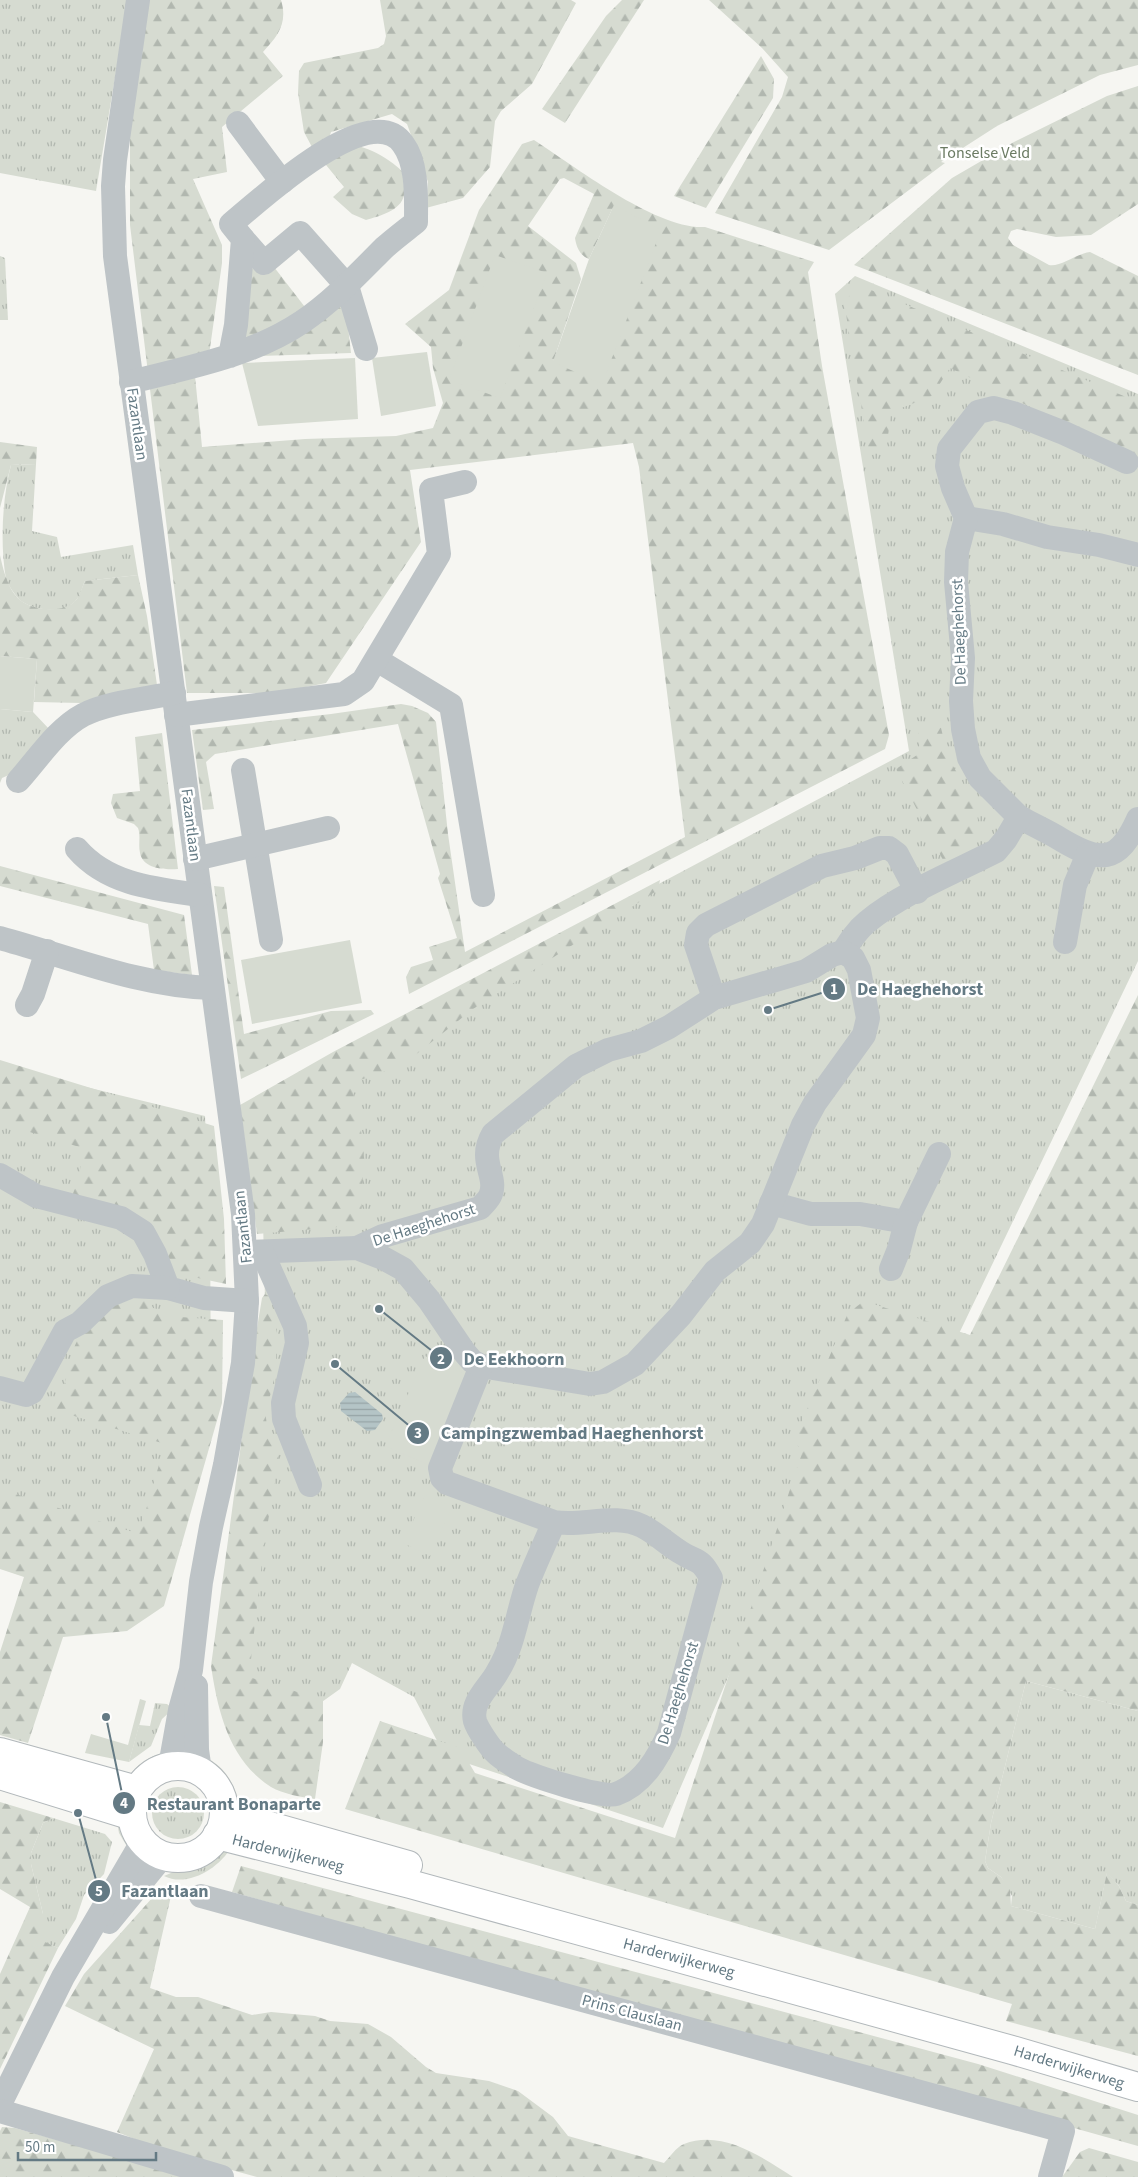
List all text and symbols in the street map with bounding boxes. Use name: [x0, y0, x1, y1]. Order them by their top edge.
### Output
park label: Tonselse Veld: [940, 142, 1030, 164]
street label: Fazantlaan: [121, 386, 153, 462]
street label: De Haeghehorst: [946, 578, 972, 686]
street label: Fazantlaan: [176, 787, 206, 863]
callout: De Haeghehorst: [822, 972, 993, 1005]
text: De Haeghehorst: [857, 977, 983, 1002]
text: 1: [830, 979, 838, 1000]
street label: Fazantlaan: [228, 1190, 258, 1264]
street label: De Haeghehorst: [370, 1198, 479, 1252]
callout: De Eekhoorn: [429, 1342, 575, 1375]
text: De Eekhoorn: [464, 1347, 564, 1372]
text: 2: [437, 1349, 445, 1370]
callout: Campingzwembad Haeghenhorst: [406, 1417, 713, 1450]
text: Campingzwembad Haeghenhorst: [441, 1421, 703, 1446]
text: 3: [414, 1423, 422, 1444]
street label: De Haeghehorst: [652, 1638, 704, 1747]
callout: Restaurant Bonaparte: [112, 1787, 331, 1820]
text: Restaurant Bonaparte: [147, 1792, 321, 1817]
text: 4: [120, 1793, 128, 1814]
street label: Harderwijkerweg: [230, 1828, 346, 1878]
callout: Fazantlaan: [86, 1875, 219, 1908]
text: Fazantlaan: [121, 1879, 209, 1904]
text: 5: [95, 1881, 103, 1902]
street label: Harderwijkerweg: [621, 1933, 737, 1983]
street label: Prins Clauslaan: [579, 1989, 685, 2037]
street label: Harderwijkerweg: [1011, 2040, 1127, 2094]
scale bar: [18, 2130, 155, 2162]
text: 50 m: [25, 2137, 55, 2158]

